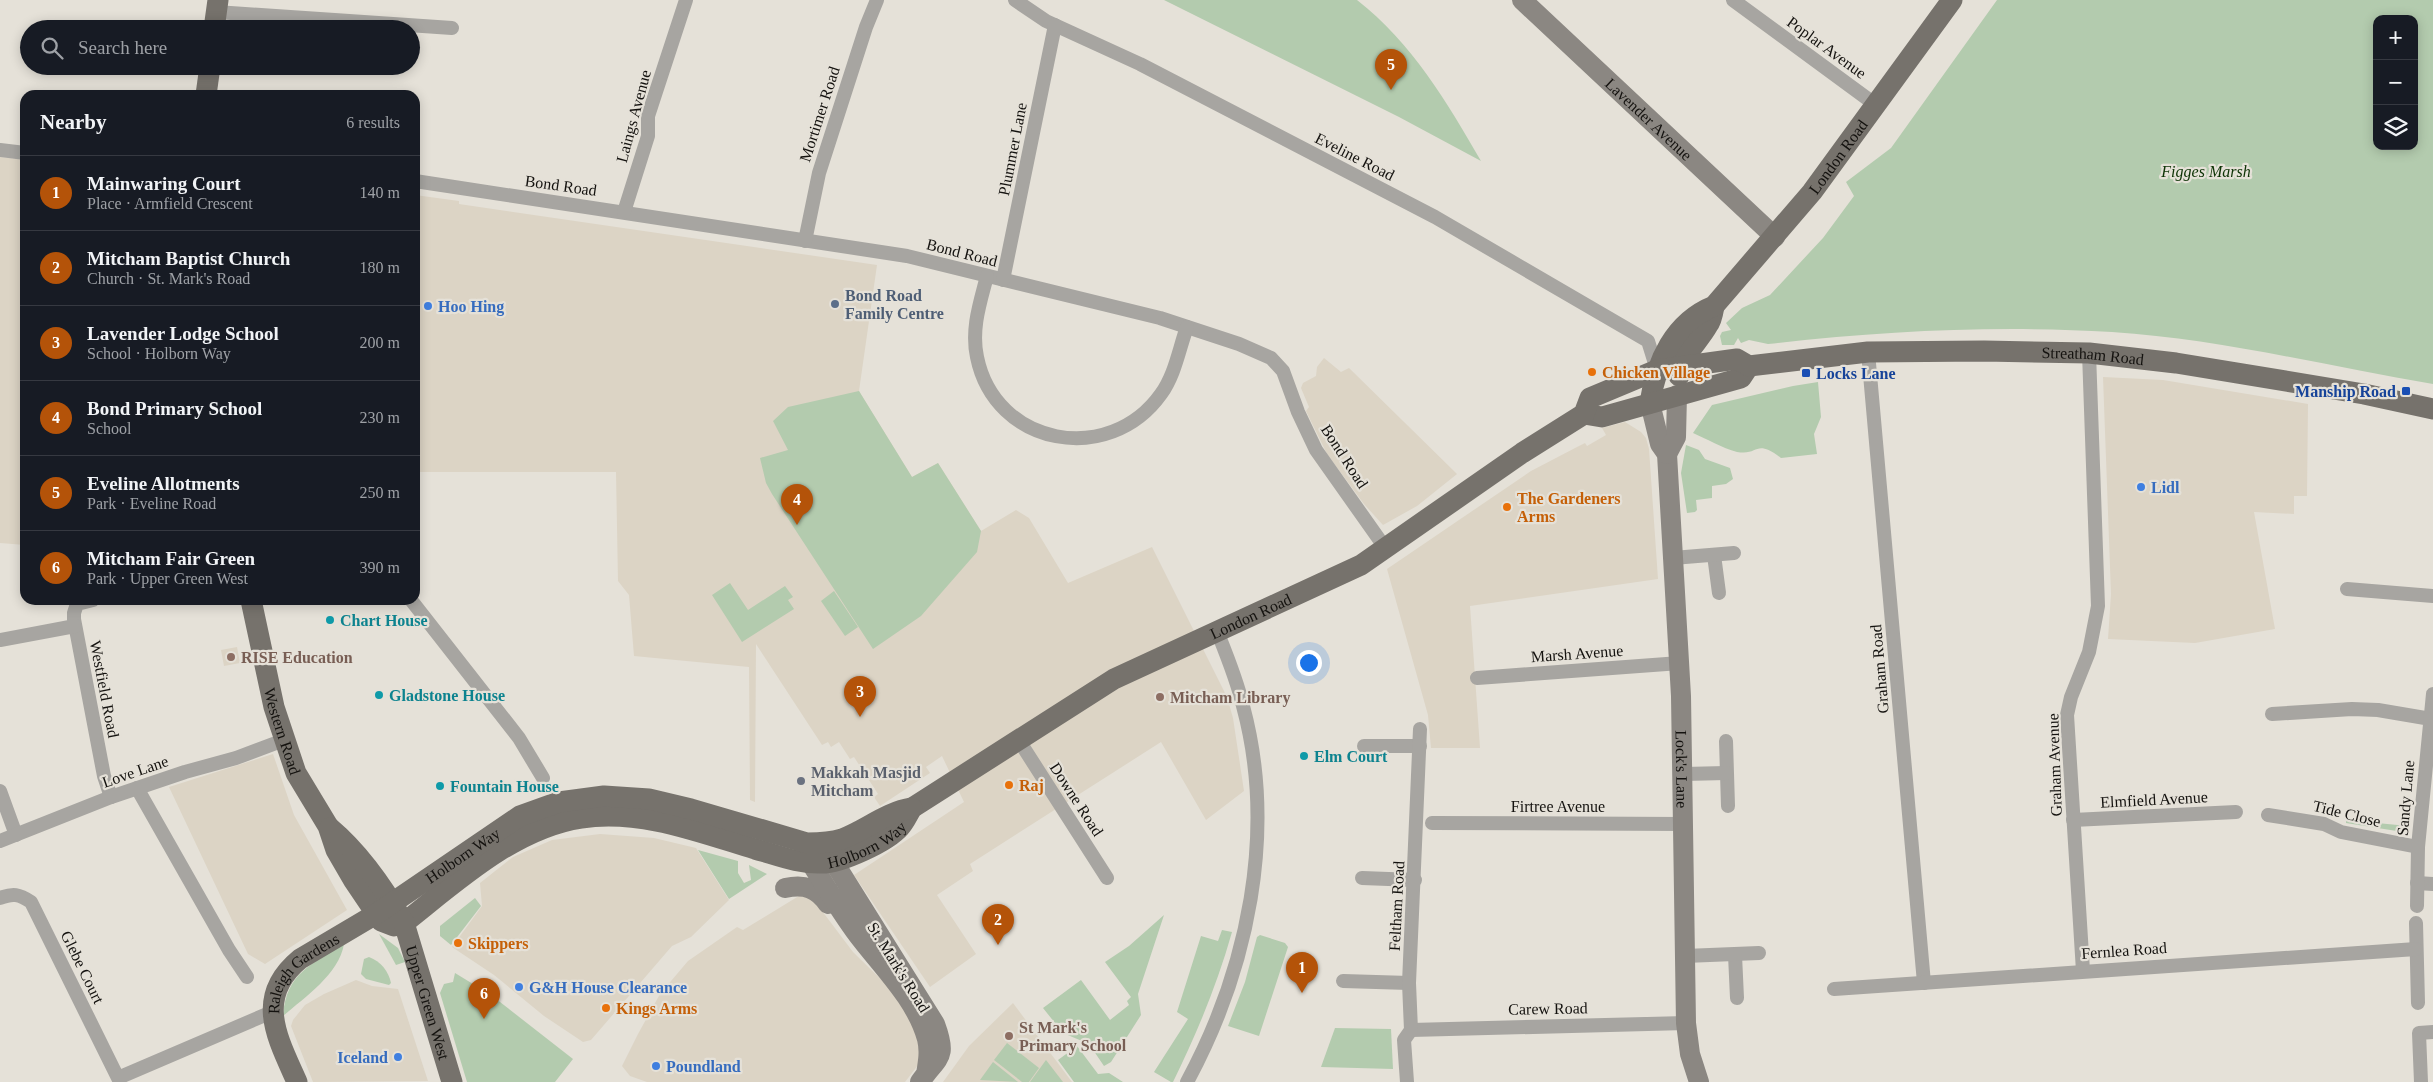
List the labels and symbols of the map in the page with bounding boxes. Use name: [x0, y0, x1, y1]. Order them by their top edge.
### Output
street label: Poplar Avenue: [1783, 13, 1870, 83]
pin: 5: [1375, 49, 1407, 90]
street label: Mortimer Road: [796, 64, 843, 164]
street label: Laings Avenue: [613, 68, 655, 165]
street label: Lavender Avenue: [1602, 75, 1695, 164]
street label: Plummer Lane: [995, 101, 1030, 197]
street label: London Road: [1806, 116, 1871, 197]
street label: Eveline Road: [1312, 129, 1397, 184]
park label: Figges Marsh: [2160, 163, 2251, 181]
street label: Bond Road: [524, 172, 598, 199]
street label: Bond Road: [925, 235, 999, 269]
place label: Bond Road Family Centre: [845, 287, 944, 323]
place label: Hoo Hing: [438, 298, 504, 316]
marker: Bond Road Family Centre: [829, 298, 841, 310]
marker: Hoo Hing: [422, 300, 434, 312]
street label: Streatham Road: [2041, 344, 2145, 368]
place label: Chicken Village: [1602, 364, 1710, 382]
place label: Locks Lane: [1816, 365, 1896, 382]
marker: Chicken Village: [1586, 366, 1598, 378]
marker: Locks Lane: [1800, 367, 1812, 379]
place label: Manship Road: [2295, 383, 2396, 401]
marker: Manship Road: [2400, 385, 2412, 397]
street label: Bond Road: [1318, 421, 1371, 491]
place label: Lidl: [2151, 479, 2180, 496]
marker: Lidl: [2135, 481, 2147, 493]
pin: 4: [781, 484, 813, 525]
place label: The Gardeners Arms: [1517, 490, 1621, 525]
marker: The Gardeners Arms: [1501, 501, 1513, 513]
street label: London Road: [1208, 590, 1294, 642]
place label: Chart House: [340, 612, 428, 629]
marker: Chart House: [324, 614, 336, 626]
street label: Graham Road: [1867, 624, 1892, 714]
street label: Westfield Road: [87, 639, 122, 739]
street label: Marsh Avenue: [1530, 642, 1624, 665]
place label: RISE Education: [241, 649, 353, 666]
your location: [1296, 650, 1322, 676]
marker: RISE Education: [225, 651, 237, 663]
pin: 3: [844, 676, 876, 717]
street label: Western Road: [261, 686, 304, 777]
place label: Gladstone House: [389, 687, 505, 704]
marker: Gladstone House: [373, 689, 385, 701]
place label: Mitcham Library: [1170, 689, 1290, 707]
marker: Mitcham Library: [1154, 691, 1166, 703]
street label: Graham Avenue: [2044, 713, 2065, 817]
street label: Lock's Lane: [1673, 730, 1691, 808]
place label: Elm Court: [1314, 748, 1388, 765]
marker: Elm Court: [1298, 750, 1310, 762]
street label: Love Lane: [100, 752, 170, 791]
street label: Downe Road: [1047, 759, 1107, 839]
street label: Sandy Lane: [2394, 759, 2418, 837]
place label: Makkah Masjid Mitcham: [811, 764, 921, 799]
marker: Makkah Masjid Mitcham: [795, 775, 807, 787]
place label: Raj: [1019, 777, 1044, 795]
place label: Fountain House: [450, 778, 559, 795]
marker: Raj: [1003, 779, 1015, 791]
marker: Fountain House: [434, 780, 446, 792]
street label: Elmfield Avenue: [2100, 788, 2208, 811]
street label: Tide Close: [2311, 797, 2383, 830]
street label: Firtree Avenue: [1511, 798, 1605, 815]
street label: Holborn Way: [826, 818, 910, 871]
street label: Holborn Way: [422, 824, 504, 887]
street label: Feltham Road: [1386, 861, 1407, 952]
pin: 2: [982, 904, 1014, 945]
street label: St. Mark's Road: [864, 919, 933, 1015]
street label: Glebe Court: [58, 928, 108, 1007]
street label: Raleigh Gardens: [265, 930, 342, 1014]
place label: Skippers: [468, 935, 528, 953]
marker: Skippers: [452, 937, 464, 949]
street label: Fernlea Road: [2081, 939, 2167, 962]
street label: Upper Green West: [402, 943, 453, 1062]
pin: 1: [1286, 952, 1318, 993]
pin: 6: [468, 978, 500, 1019]
place label: G&H House Clearance: [529, 979, 687, 996]
marker: G&H House Clearance: [513, 981, 525, 993]
street label: Carew Road: [1508, 999, 1588, 1018]
place label: Kings Arms: [616, 1000, 697, 1018]
marker: Kings Arms: [600, 1002, 612, 1014]
place label: St Mark's Primary School: [1019, 1019, 1127, 1055]
marker: St Mark's Primary School: [1003, 1030, 1015, 1042]
place label: Iceland: [337, 1049, 388, 1066]
marker: Iceland: [392, 1051, 404, 1063]
place label: Poundland: [666, 1058, 741, 1075]
marker: Poundland: [650, 1060, 662, 1072]

